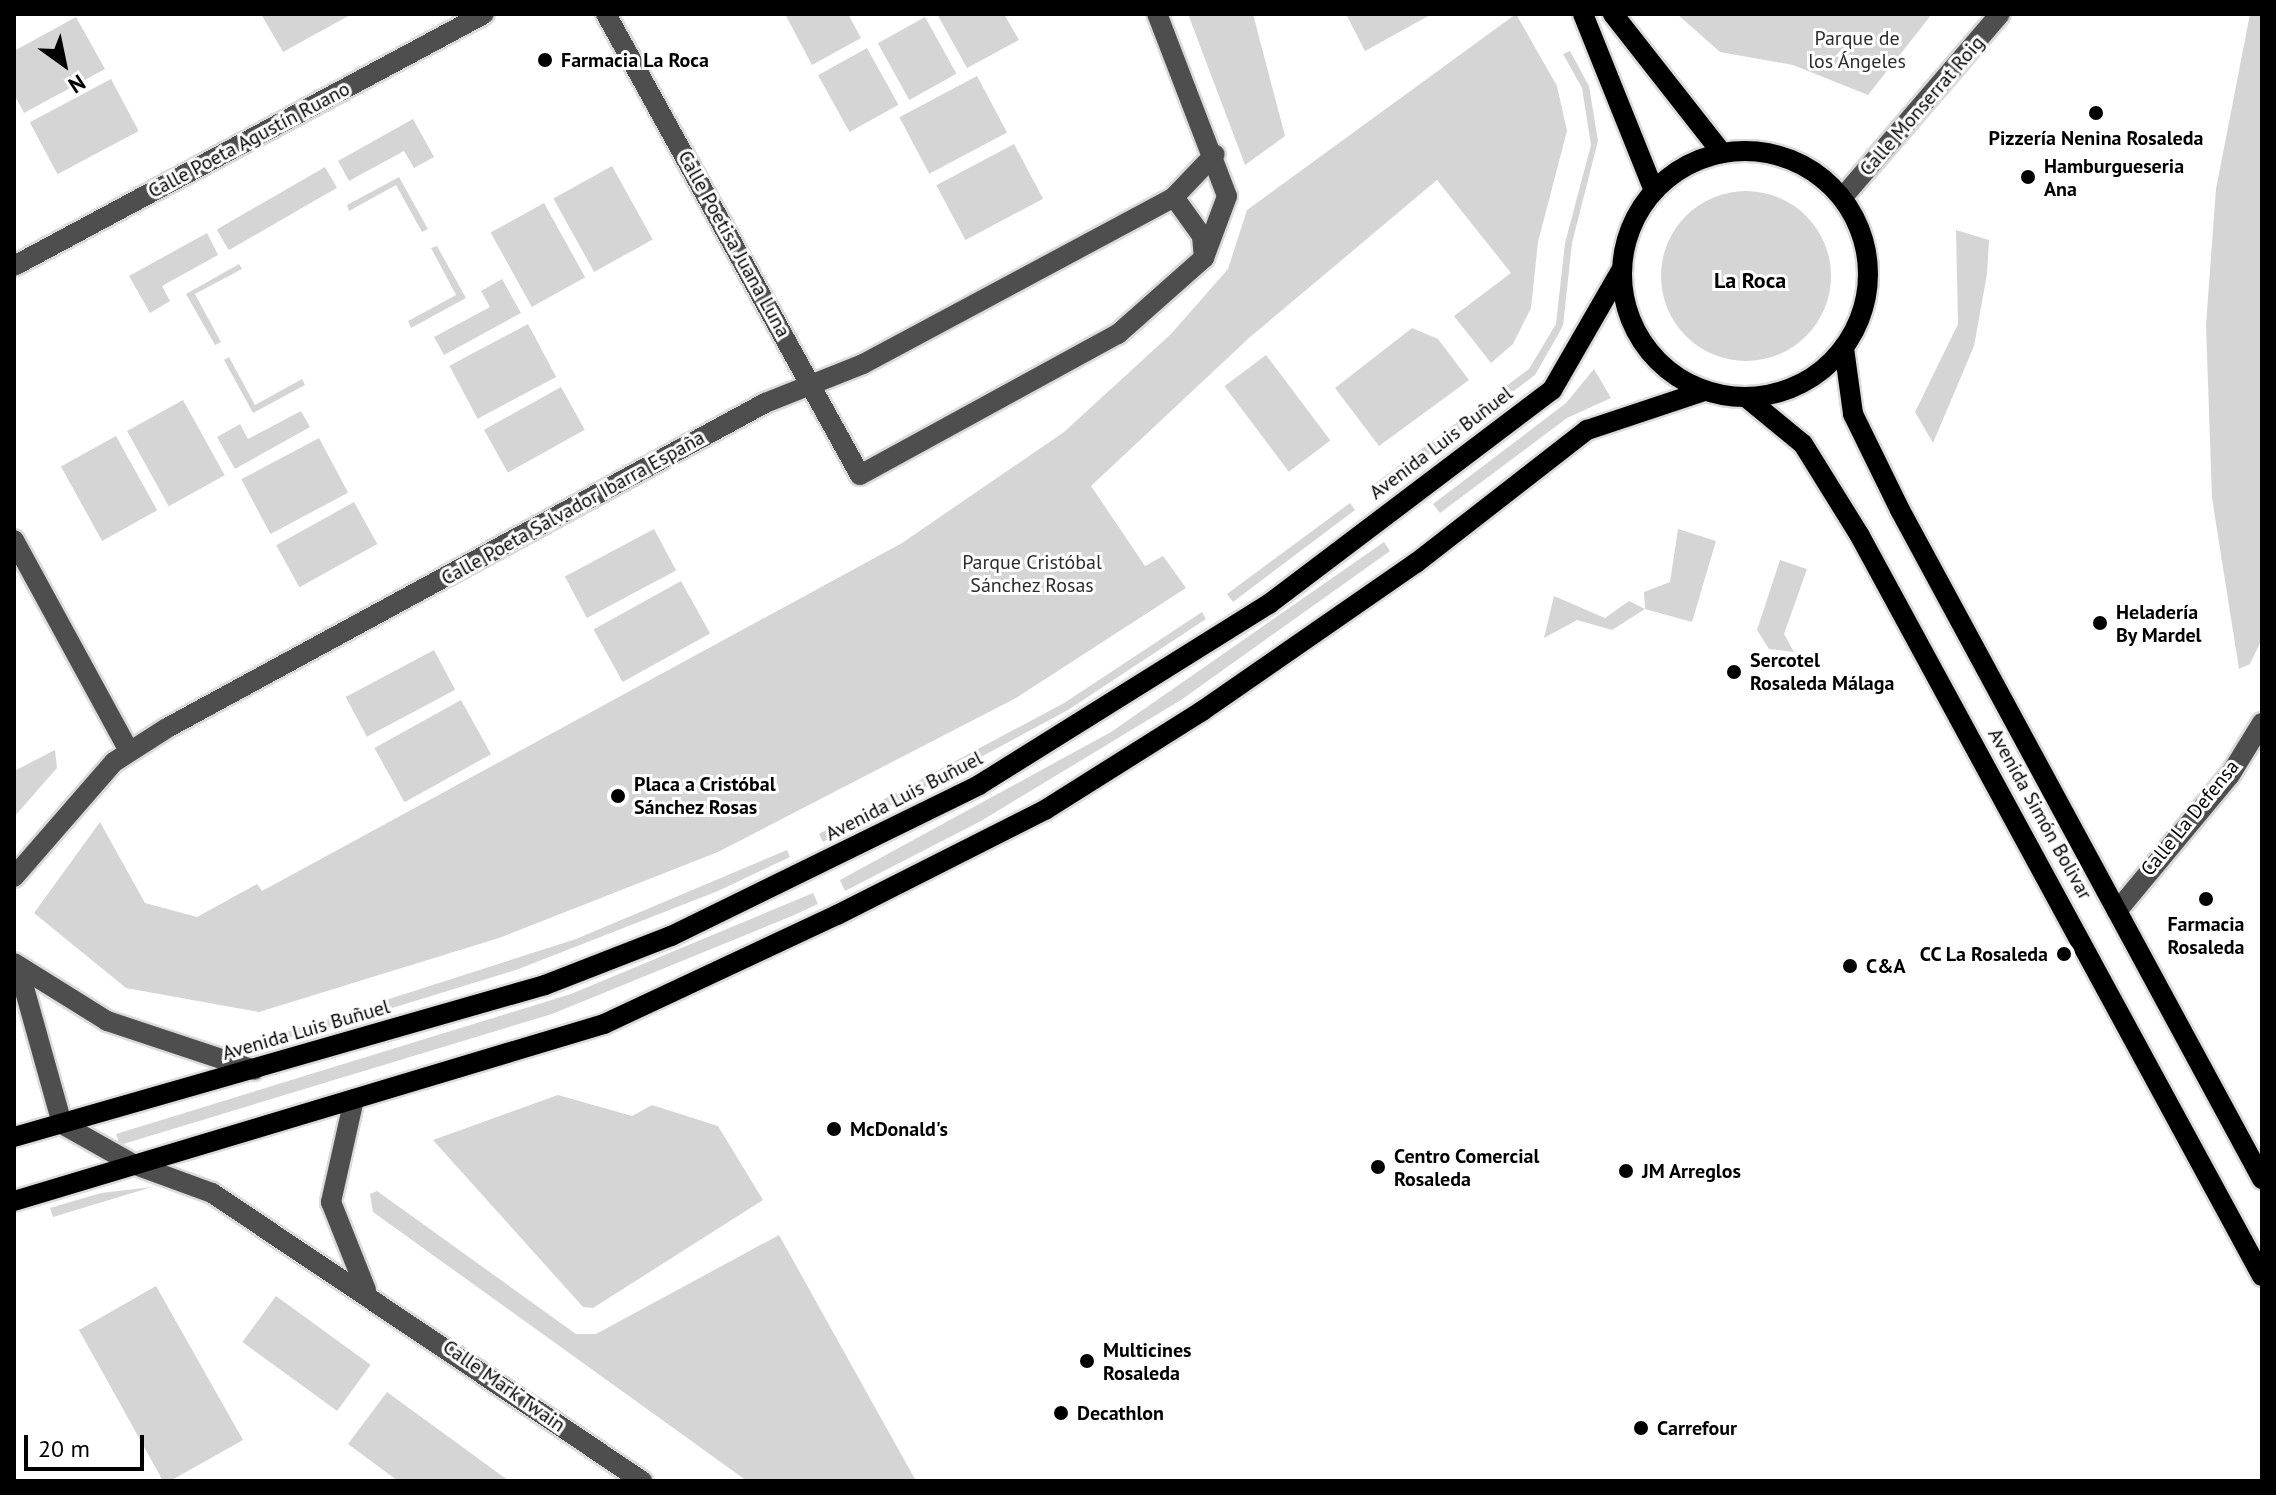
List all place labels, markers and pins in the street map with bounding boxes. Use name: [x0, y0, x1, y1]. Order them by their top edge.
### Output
place label: Farmacia La Roca: [561, 48, 709, 72]
marker: Farmacia La Roca: [536, 51, 554, 69]
marker: Pizzería Nenina Rosaleda: [2087, 104, 2105, 122]
place label: Pizzería Nenina Rosaleda: [1989, 126, 2203, 150]
place label: Hamburgueseria Ana: [2044, 154, 2184, 201]
marker: Hamburgueseria Ana: [2019, 168, 2037, 186]
place label: Heladería By Mardel: [2116, 600, 2202, 647]
marker: Heladería By Mardel: [2091, 614, 2109, 632]
place label: Sercotel Rosaleda Málaga: [1750, 648, 1894, 695]
marker: Sercotel Rosaleda Málaga: [1725, 663, 1743, 681]
place label: Placa a Cristóbal Sánchez Rosas: [634, 772, 776, 819]
marker: Placa a Cristóbal Sánchez Rosas: [609, 787, 627, 805]
marker: Farmacia Rosaleda: [2197, 890, 2215, 908]
place label: Farmacia Rosaleda: [2167, 912, 2245, 959]
place label: CC La Rosaleda: [1919, 942, 2048, 966]
marker: CC La Rosaleda: [2055, 945, 2073, 963]
place label: C&A: [1866, 954, 1906, 978]
marker: C&A: [1841, 957, 1859, 975]
place label: McDonald's: [850, 1117, 948, 1141]
marker: McDonald's: [825, 1120, 843, 1138]
place label: Centro Comercial Rosaleda: [1394, 1144, 1540, 1191]
marker: Centro Comercial Rosaleda: [1369, 1158, 1387, 1176]
place label: JM Arreglos: [1642, 1159, 1742, 1183]
marker: JM Arreglos: [1617, 1162, 1635, 1180]
place label: Multicines Rosaleda: [1103, 1338, 1192, 1385]
marker: Multicines Rosaleda: [1078, 1352, 1096, 1370]
place label: Decathlon: [1077, 1401, 1164, 1425]
marker: Decathlon: [1052, 1404, 1070, 1422]
place label: Carrefour: [1657, 1416, 1737, 1440]
marker: Carrefour: [1632, 1419, 1650, 1437]

